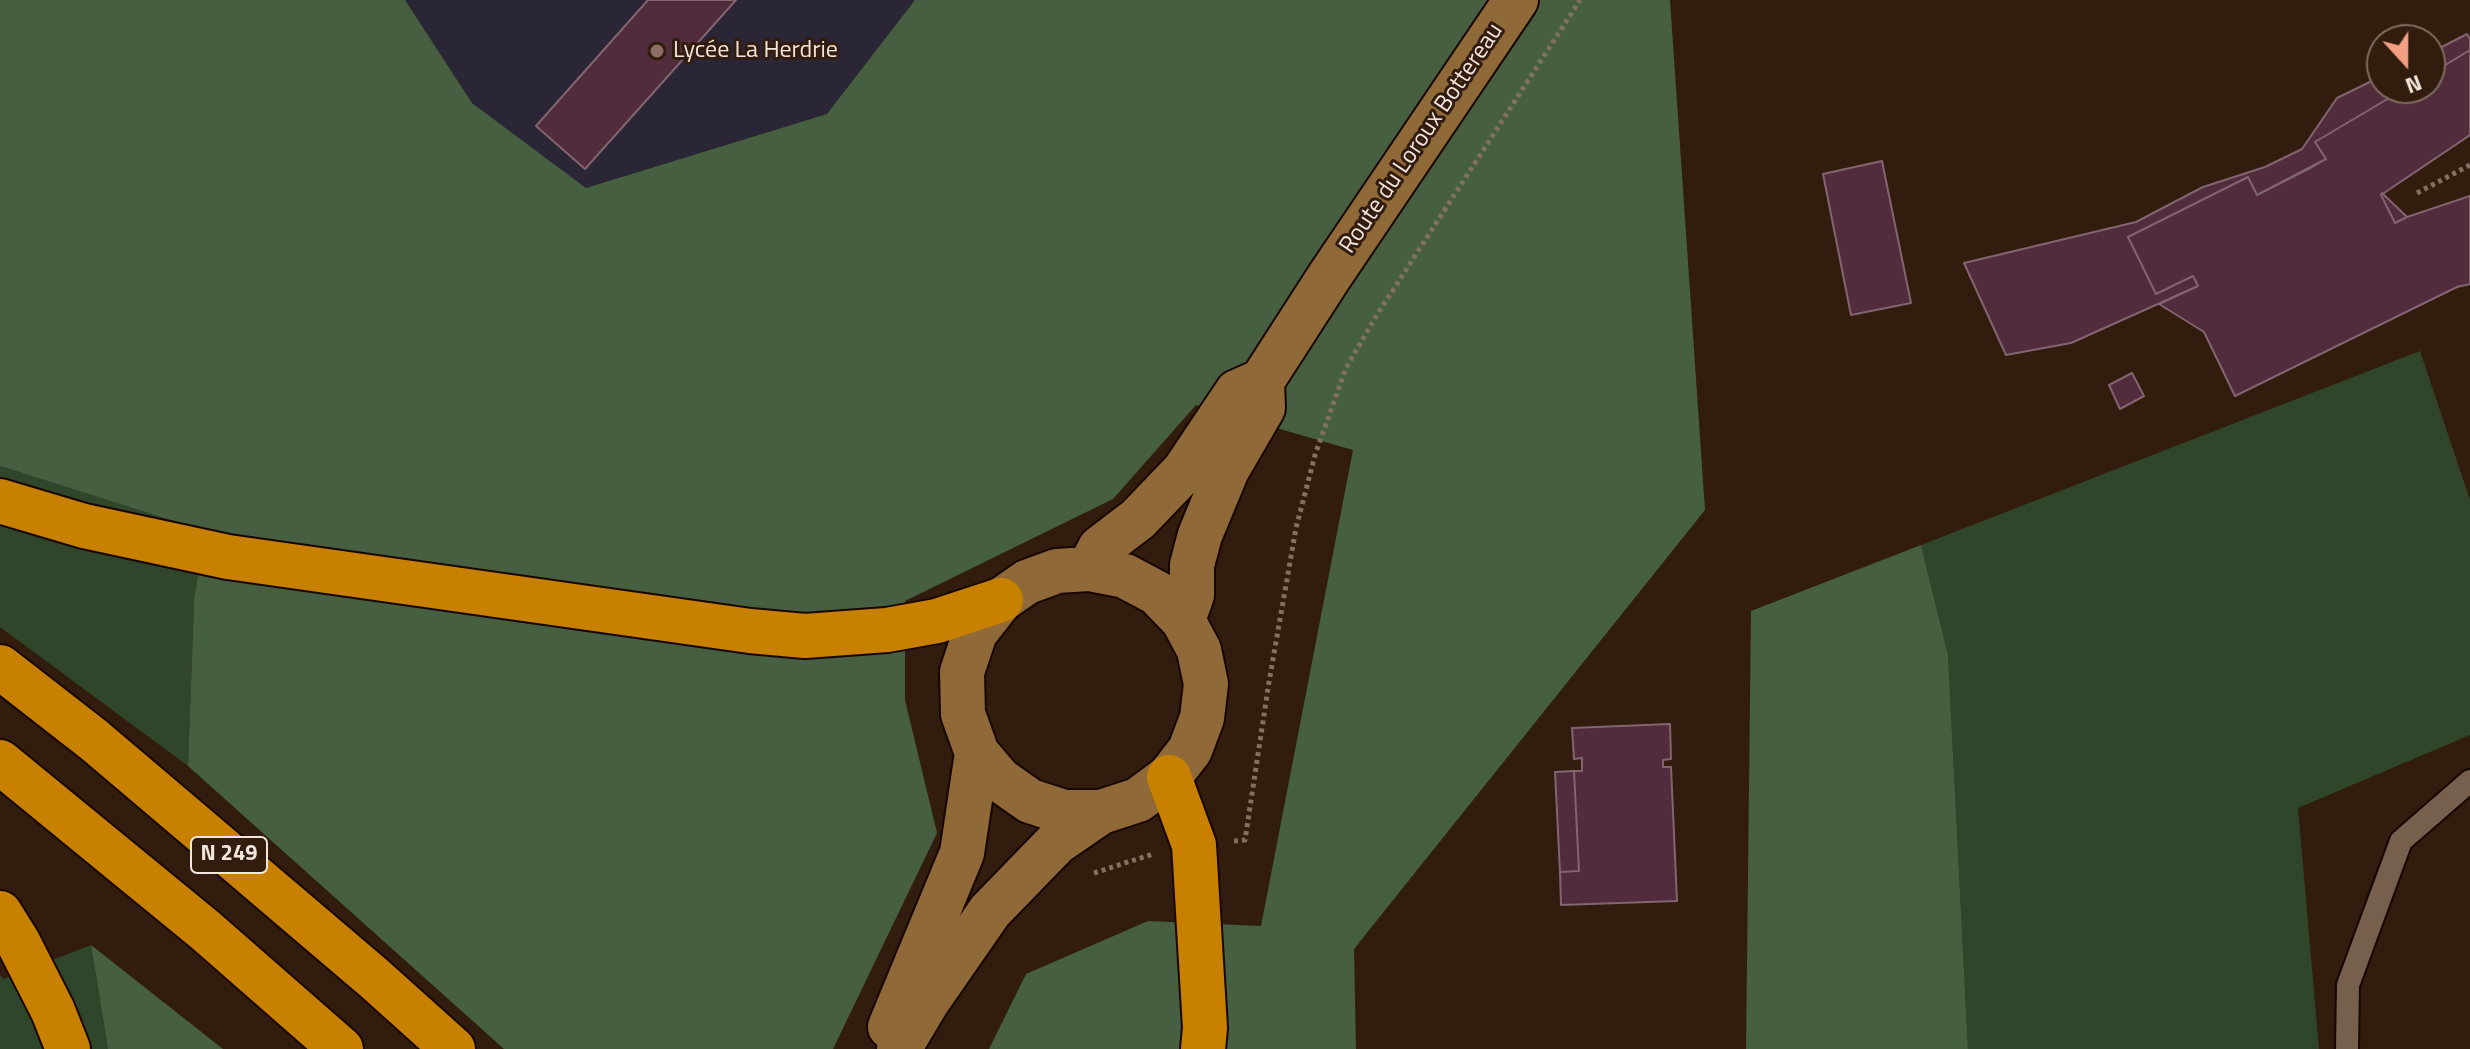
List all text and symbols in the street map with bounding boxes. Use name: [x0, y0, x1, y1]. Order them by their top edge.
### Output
street label: Route du Loroux Bottereau: [1334, 18, 1510, 260]
north arrow: [2366, 24, 2446, 104]
place label: Lycée La Herdrie: [673, 37, 838, 65]
marker: Lycée La Herdrie: [648, 42, 666, 60]
text: N: [2401, 66, 2427, 103]
road number: N 249: [191, 837, 267, 873]

